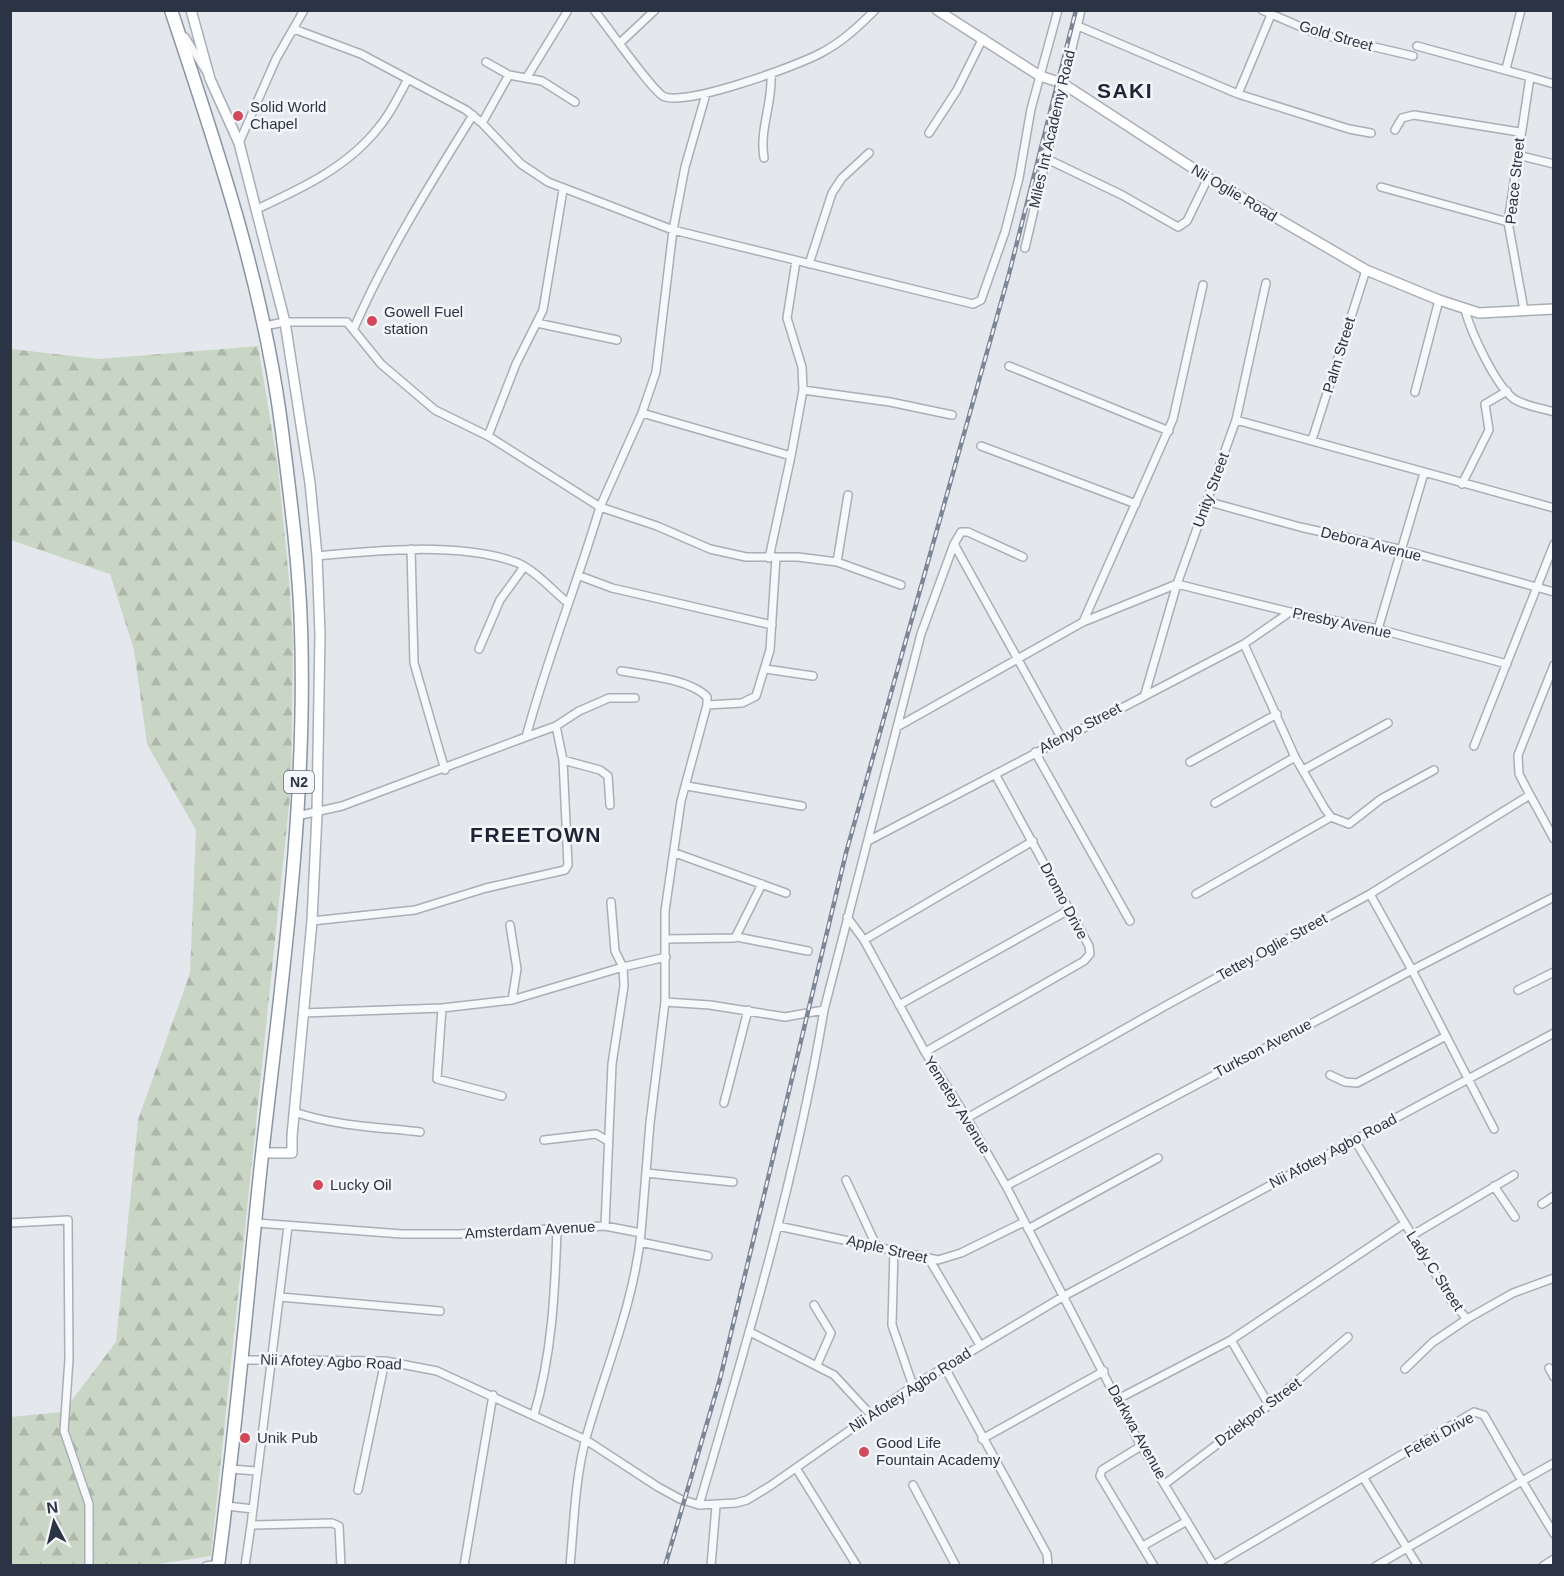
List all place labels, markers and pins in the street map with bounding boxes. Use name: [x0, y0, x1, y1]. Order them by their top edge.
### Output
place label: Solid World Chapel: [250, 98, 326, 132]
marker: Solid World Chapel: [231, 109, 245, 123]
place label: Gowell Fuel station: [384, 303, 463, 337]
marker: Gowell Fuel station: [365, 314, 379, 328]
place label: Lucky Oil: [330, 1176, 392, 1193]
marker: Lucky Oil: [311, 1178, 325, 1192]
place label: Unik Pub: [257, 1429, 318, 1446]
marker: Unik Pub: [238, 1431, 252, 1445]
place label: Good Life Fountain Academy: [876, 1434, 1001, 1468]
marker: Good Life Fountain Academy: [857, 1445, 871, 1459]

